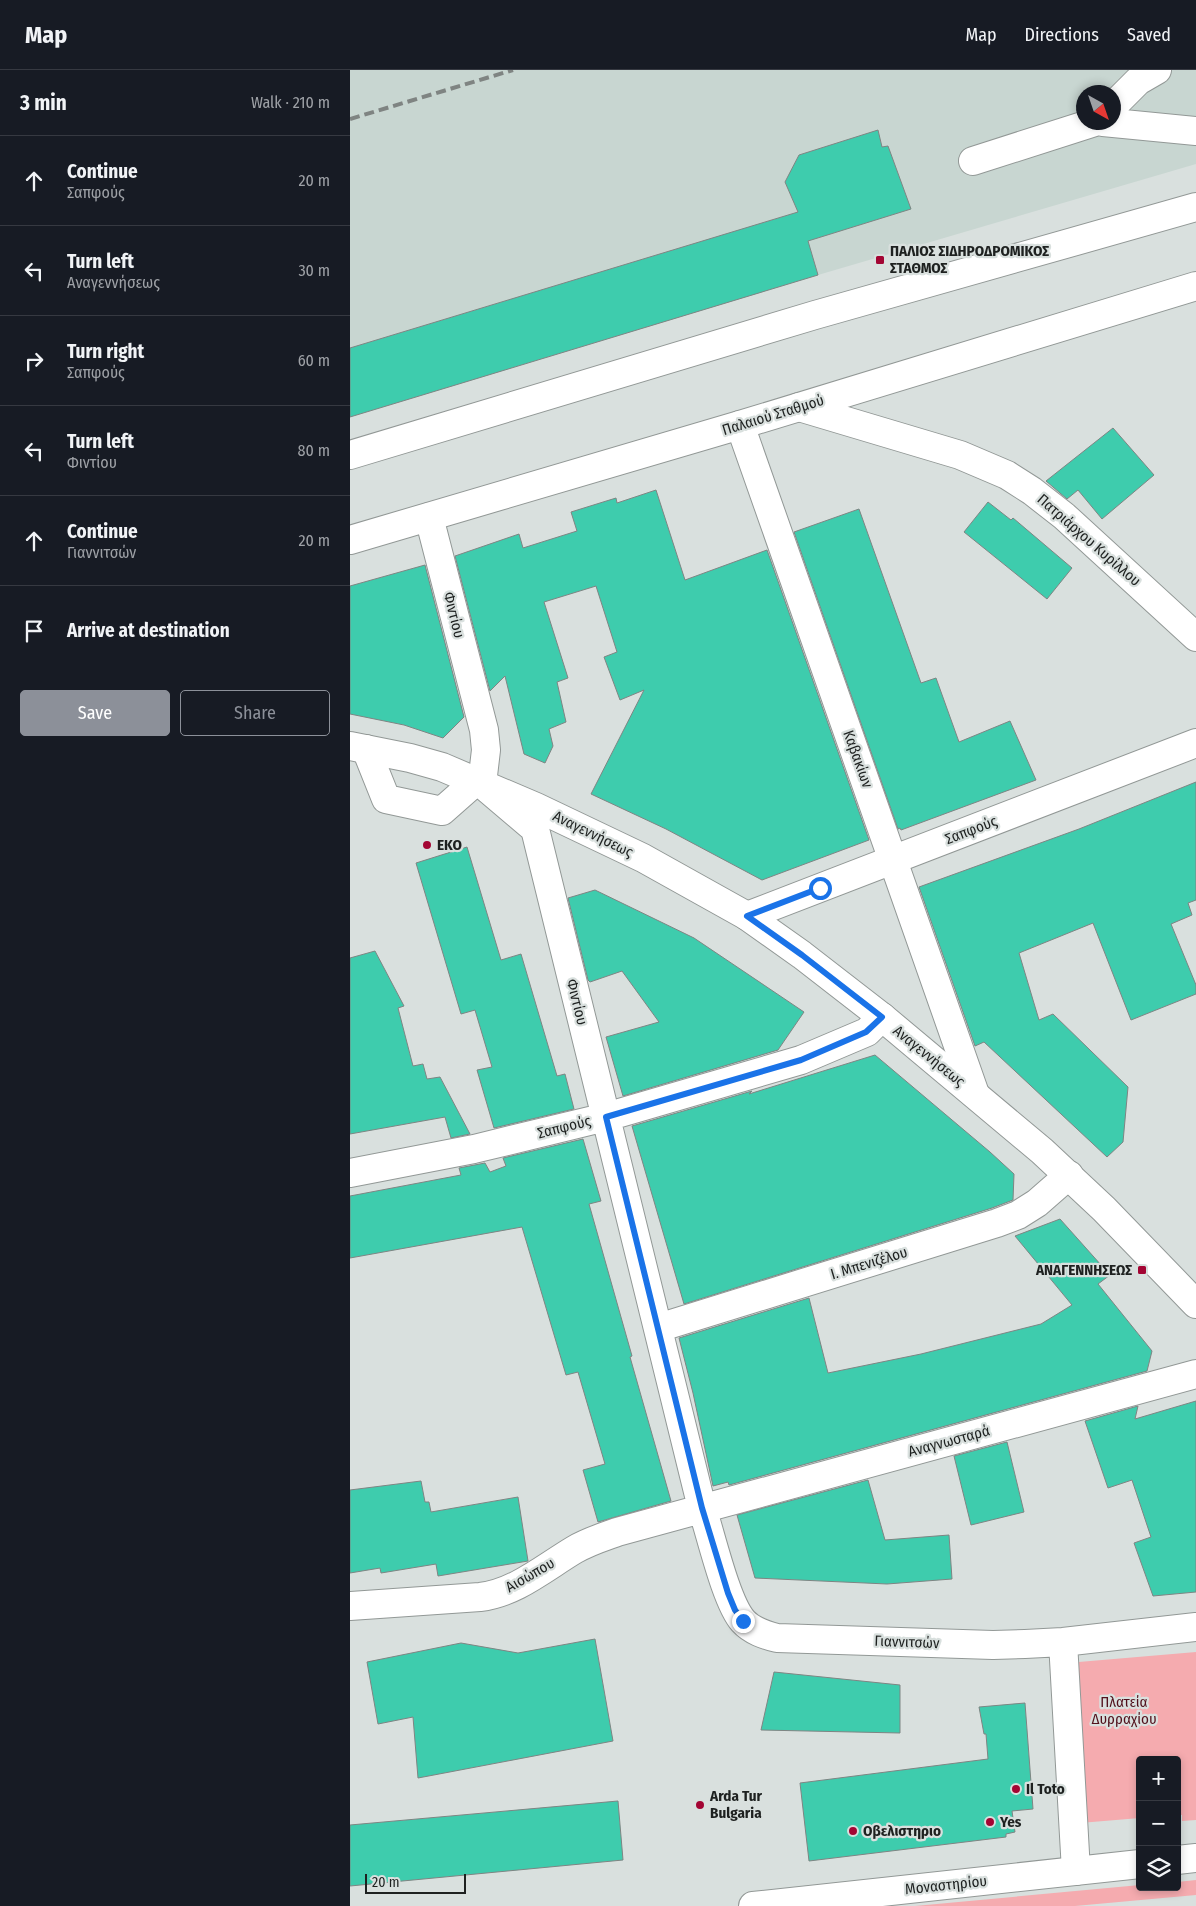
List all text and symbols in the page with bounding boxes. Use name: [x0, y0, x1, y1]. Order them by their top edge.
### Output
text: Map: [25, 21, 67, 49]
text: Map: [965, 24, 997, 46]
text: Directions: [1025, 24, 1099, 46]
text: Saved: [1127, 24, 1171, 46]
north arrow: [1076, 85, 1121, 130]
text: 3 min: [20, 90, 67, 116]
text: Walk · 210 m: [251, 93, 330, 112]
text: Continue: [67, 160, 138, 183]
icon: ahead: [20, 167, 48, 195]
text: 20 m: [299, 171, 330, 190]
text: Σαπφούς: [67, 183, 125, 202]
place label: ΠΑΛΙΟΣ ΣΙΔΗΡΟΔΡΟΜΙΚΟΣ ΣΤΑΘΜΟΣ: [890, 242, 1049, 277]
text: Turn left: [67, 250, 134, 273]
marker: ΠΑΛΙΟΣ ΣΙΔΗΡΟΔΡΟΜΙΚΟΣ ΣΤΑΘΜΟΣ: [874, 254, 886, 266]
icon: left: [20, 257, 48, 285]
text: 30 m: [298, 261, 330, 280]
text: Αναγεννήσεως: [67, 273, 160, 292]
text: Turn right: [67, 340, 144, 363]
icon: right: [20, 347, 48, 375]
text: 60 m: [298, 351, 330, 370]
text: Σαπφούς: [67, 363, 125, 382]
street label: Παλαιού Σταθμού: [720, 391, 826, 439]
text: Turn left: [67, 430, 134, 453]
icon: left: [20, 437, 48, 465]
text: 80 m: [298, 441, 330, 460]
text: Φιντίου: [67, 453, 117, 472]
street label: Πατριάρχου Κυρίλλου: [1034, 490, 1144, 590]
text: Continue: [67, 520, 138, 543]
icon: ahead: [20, 527, 48, 555]
text: 20 m: [299, 531, 330, 550]
text: Γιαννιτσών: [67, 543, 136, 562]
street label: Φιντίου: [440, 590, 468, 640]
icon: arrive: [20, 617, 48, 645]
text: Arrive at destination: [67, 619, 230, 642]
button: Save: [20, 690, 170, 736]
button: Share: [180, 690, 330, 736]
street label: Καβακίων: [839, 728, 877, 791]
street label: Αναγεννήσεως: [550, 807, 637, 861]
street label: Σαπφούς: [942, 812, 1000, 848]
place label: EKO: [437, 836, 462, 854]
marker: EKO: [421, 839, 433, 851]
route start: [809, 877, 832, 900]
street label: Φιντίου: [563, 977, 591, 1027]
street label: Αναγεννήσεως: [889, 1022, 969, 1091]
street label: Σαπφούς: [536, 1112, 593, 1142]
street label: Ι. Μπενιζέλου: [828, 1243, 910, 1283]
place label: ΑΝΑΓΕΝΝΗΣΕΩΣ: [1035, 1261, 1132, 1279]
marker: ΑΝΑΓΕΝΝΗΣΕΩΣ: [1136, 1264, 1148, 1276]
street label: Αναγνωσταρά: [906, 1421, 992, 1461]
street label: Αισώπου: [502, 1554, 558, 1596]
route end: [732, 1610, 755, 1633]
street label: Γιαννιτσών: [874, 1632, 940, 1652]
park label: Πλατεία Δυρραχίου: [1091, 1693, 1157, 1728]
map controls: [1136, 1756, 1181, 1891]
button: +: [1136, 1756, 1181, 1801]
place label: Il Toto: [1026, 1780, 1065, 1798]
marker: Il Toto: [1010, 1783, 1022, 1795]
place label: Arda Tur Bulgaria: [709, 1787, 763, 1822]
marker: Arda Tur Bulgaria: [694, 1799, 706, 1811]
button: −: [1136, 1801, 1181, 1846]
place label: Yes: [999, 1813, 1022, 1831]
marker: Yes: [984, 1816, 996, 1828]
place label: Οβελιστηριο: [863, 1822, 941, 1840]
marker: Οβελιστηριο: [847, 1825, 859, 1837]
button: layers: [1136, 1846, 1181, 1891]
scale bar: [365, 1871, 466, 1894]
street label: Μοναστηρίου: [904, 1872, 988, 1898]
text: 20 m: [372, 1874, 400, 1891]

